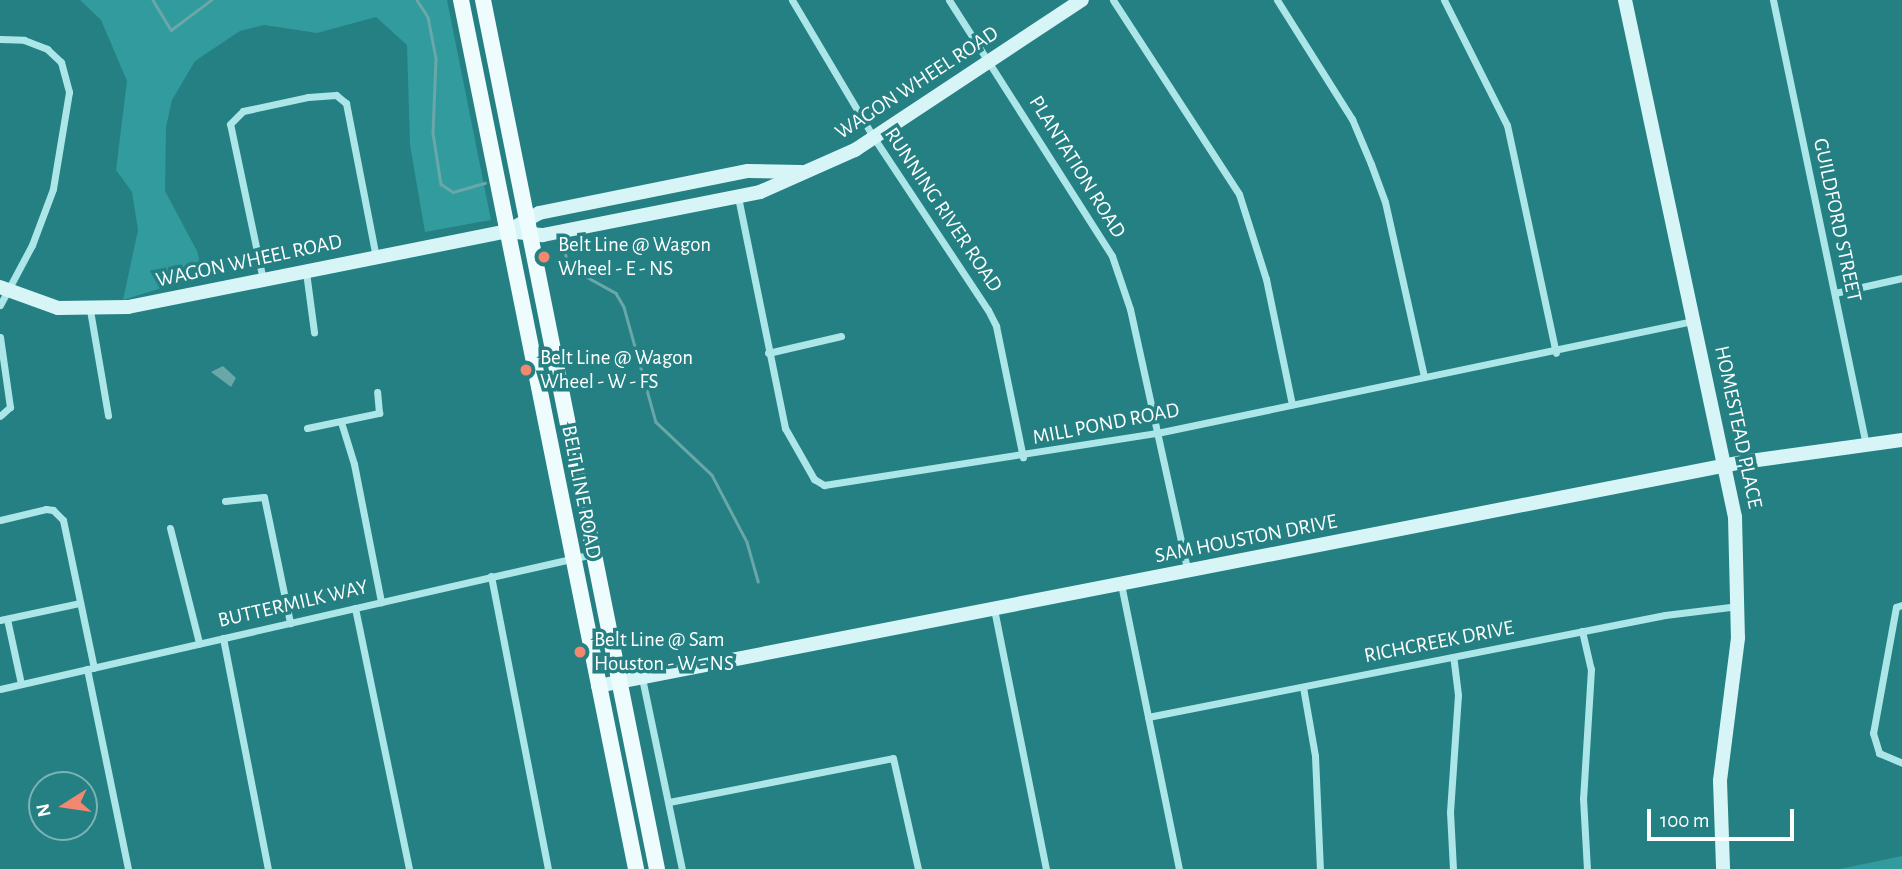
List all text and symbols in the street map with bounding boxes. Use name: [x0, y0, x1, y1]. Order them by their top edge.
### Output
street label: WAGON WHEEL ROAD: [831, 21, 1003, 145]
street label: PLANTATION ROAD: [1023, 91, 1131, 243]
street label: RUNNING RIVER ROAD: [879, 123, 1007, 297]
street label: GUILDFORD STREET: [1807, 136, 1867, 304]
street label: WAGON WHEEL ROAD: [154, 229, 344, 293]
place label: Belt Line @ Wagon Wheel - E - NS: [558, 232, 711, 282]
marker: Belt Line @ Wagon Wheel - E - NS: [536, 249, 552, 265]
street label: HOMESTEAD PLACE: [1708, 343, 1768, 511]
place label: Belt Line @ Wagon Wheel - W - FS: [540, 345, 693, 395]
marker: Belt Line @ Wagon Wheel - W - FS: [518, 362, 534, 378]
street label: MILL POND ROAD: [1030, 397, 1182, 451]
street label: BELT LINE ROAD: [556, 423, 606, 561]
street label: SAM HOUSTON DRIVE: [1153, 509, 1339, 569]
street label: BUTTERMILK WAY: [216, 574, 370, 634]
street label: RICHCREEK DRIVE: [1362, 615, 1516, 669]
place label: Belt Line @ Sam Houston - W - NS: [594, 627, 734, 677]
marker: Belt Line @ Sam Houston - W - NS: [572, 644, 588, 660]
north arrow: [28, 771, 98, 841]
scale bar: [1650, 796, 1797, 840]
text: N: [33, 802, 55, 818]
text: 100 m: [1660, 810, 1710, 831]

